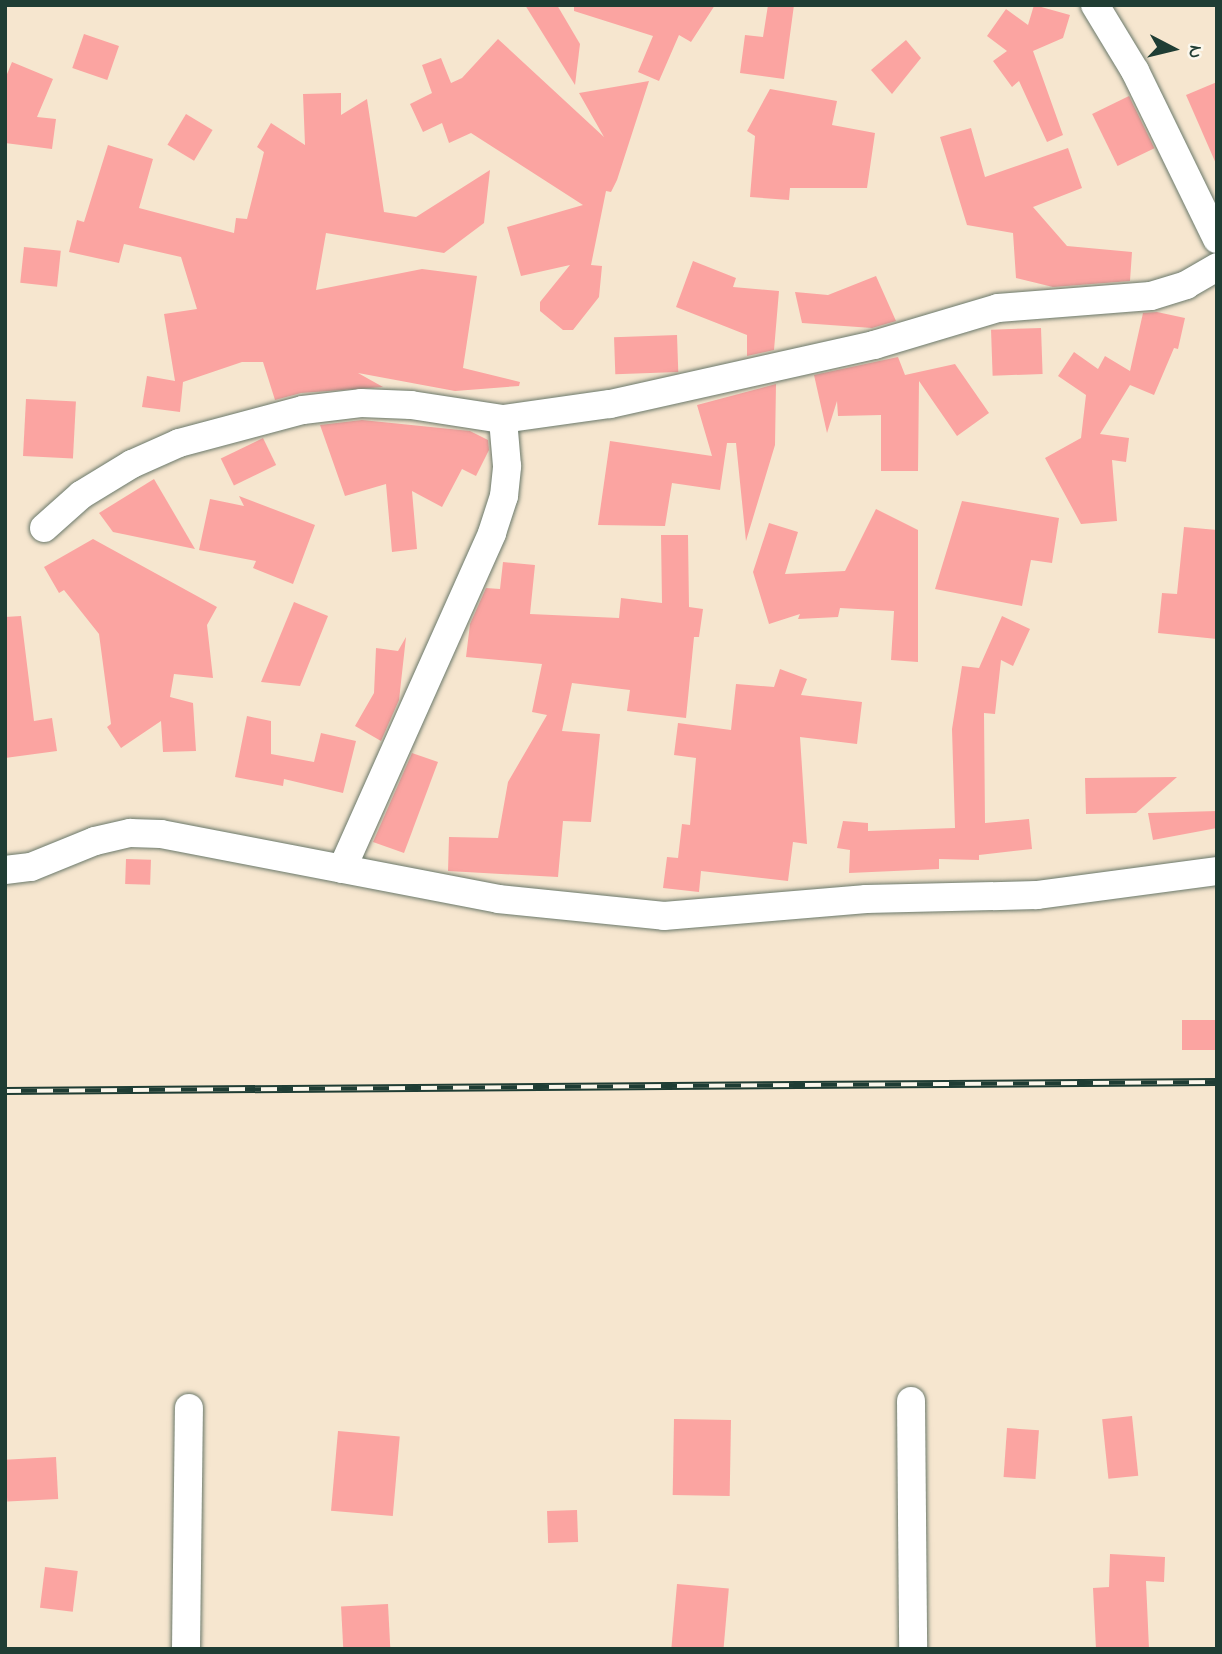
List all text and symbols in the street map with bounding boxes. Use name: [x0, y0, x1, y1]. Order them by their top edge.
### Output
north arrow: [1138, 14, 1208, 84]
text: N: [1180, 44, 1209, 60]

